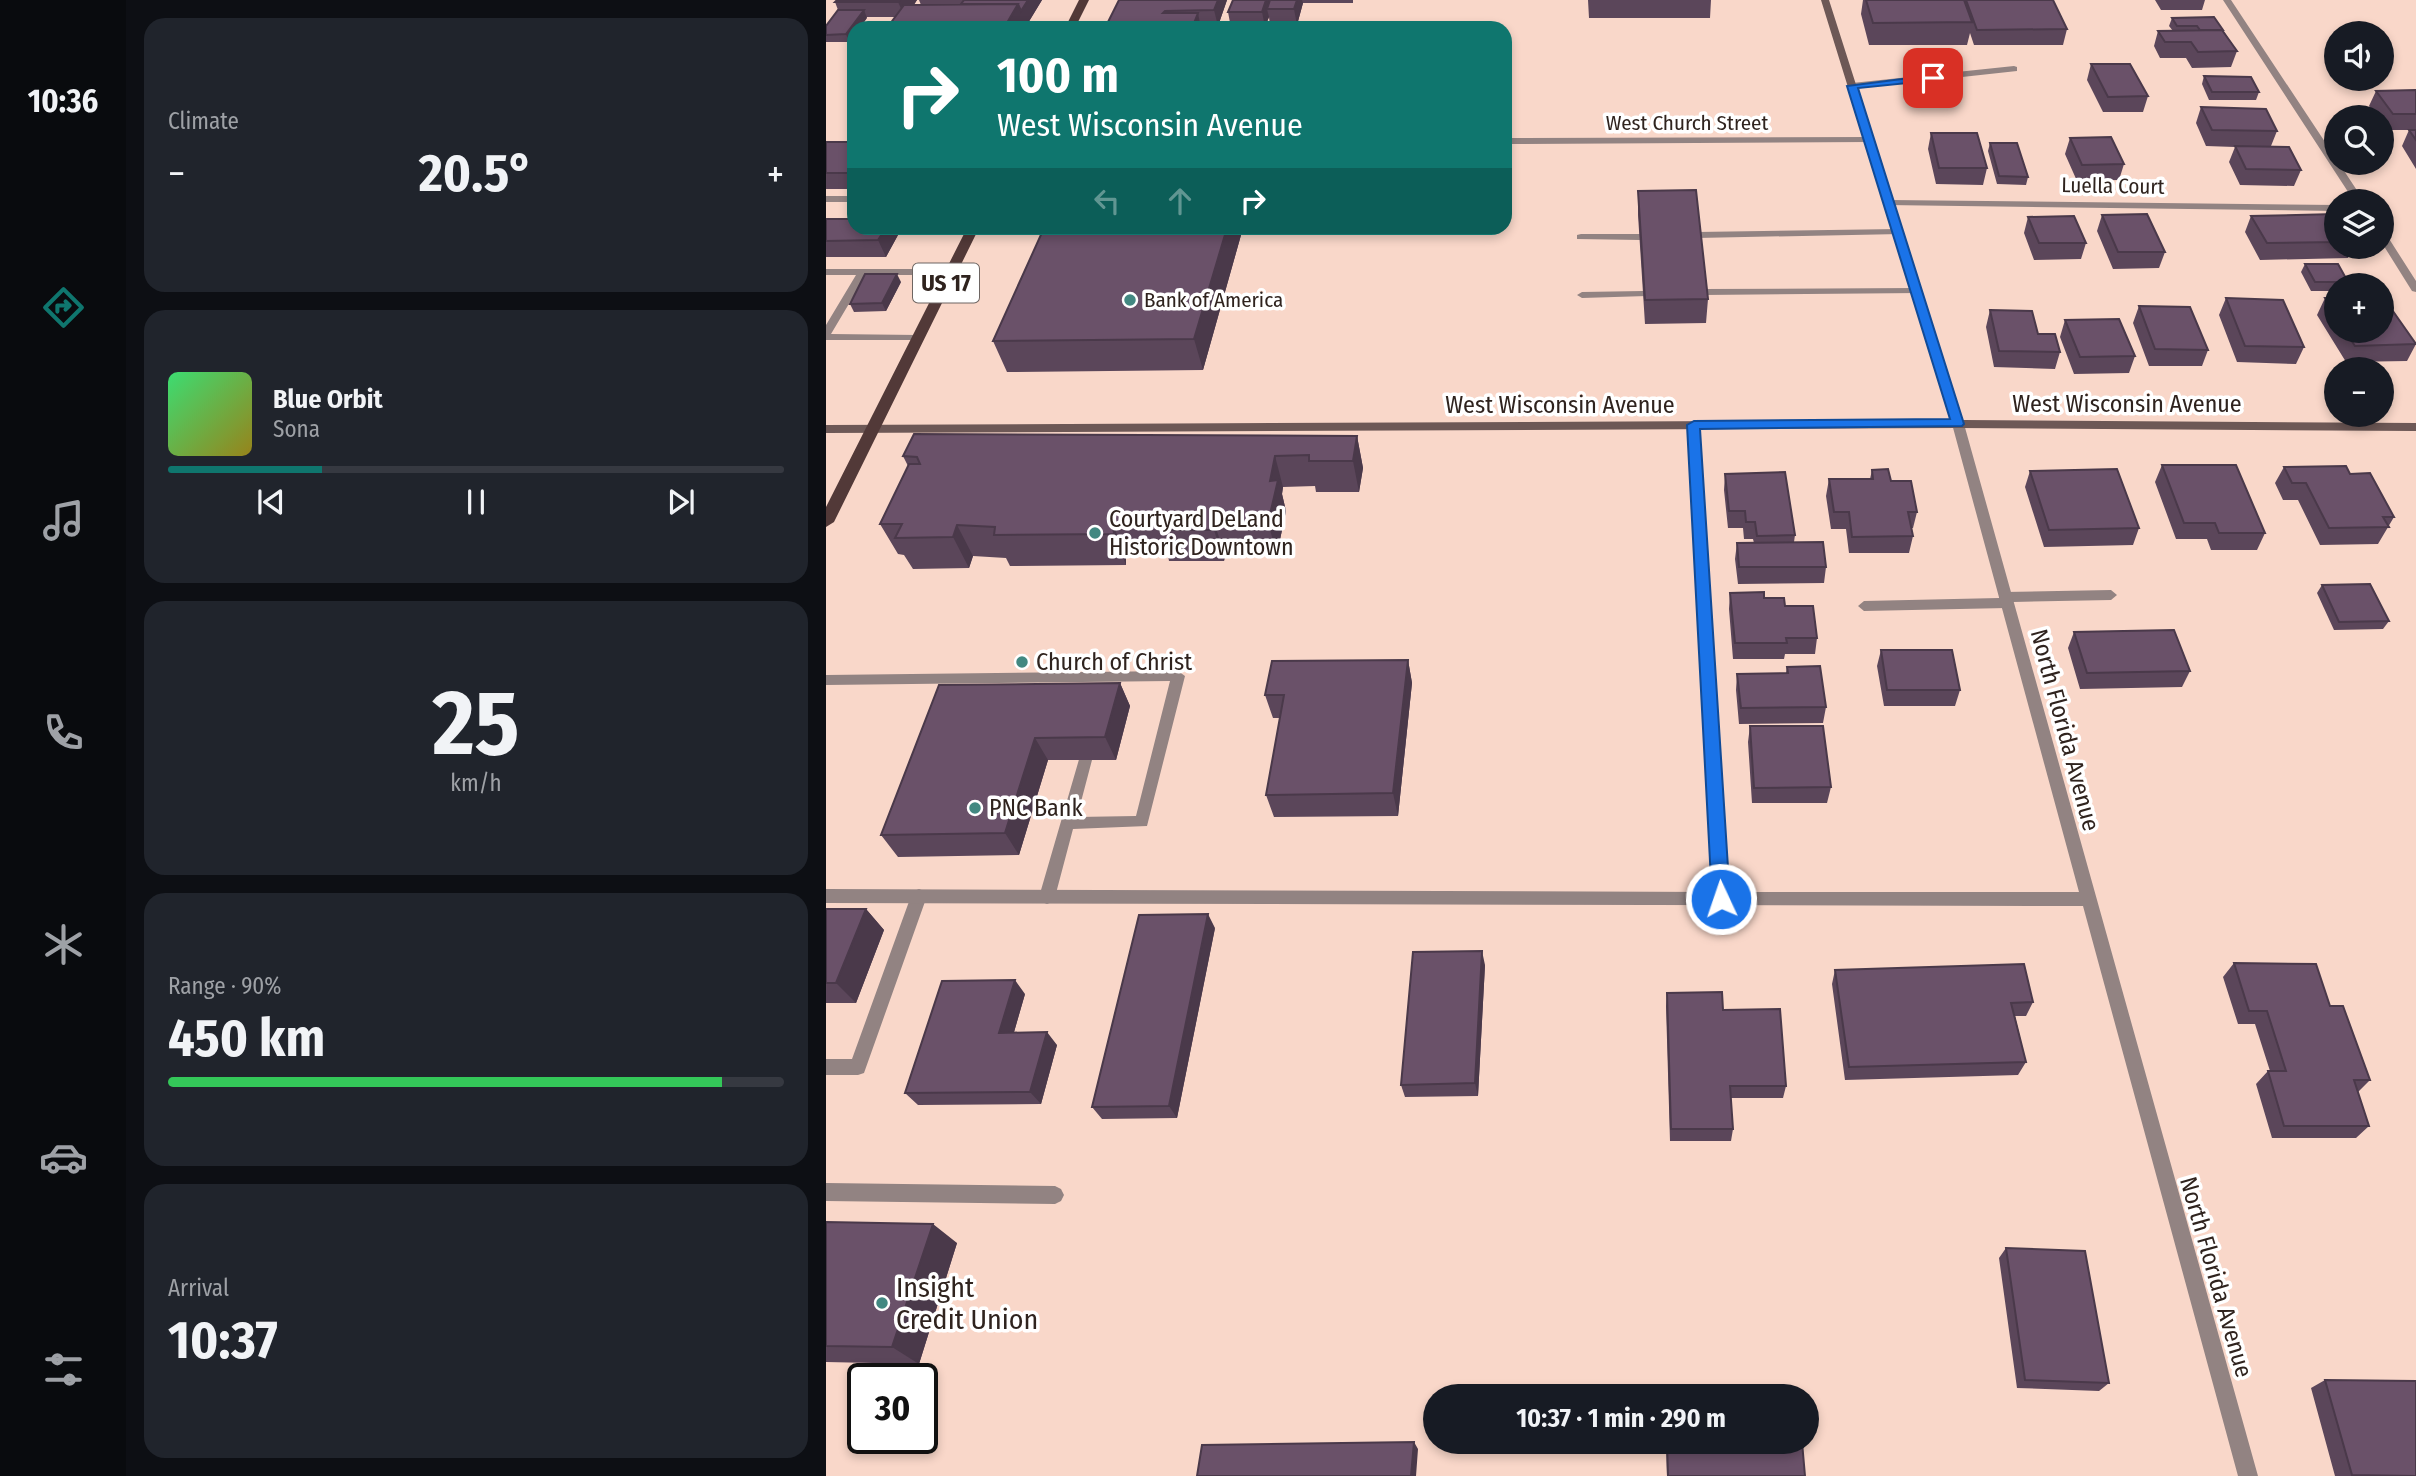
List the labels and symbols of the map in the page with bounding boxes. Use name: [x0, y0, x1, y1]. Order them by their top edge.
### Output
pin: [1903, 48, 1963, 108]
street label: West Church Street: [1606, 110, 1768, 136]
street label: Luella Court: [2061, 172, 2165, 200]
road number: US 17: [913, 264, 979, 302]
place label: Bank of America: [1144, 287, 1283, 313]
marker: Bank of America: [1122, 292, 1138, 308]
street label: West Wisconsin Avenue: [2012, 390, 2242, 418]
street label: West Wisconsin Avenue: [1445, 391, 1675, 419]
place label: Courtyard DeLand Historic Downtown: [1109, 505, 1294, 561]
marker: Courtyard DeLand Historic Downtown: [1087, 525, 1103, 541]
street label: North Florida Avenue: [2025, 626, 2105, 834]
place label: Church of Christ: [1036, 648, 1192, 676]
marker: Church of Christ: [1014, 654, 1030, 670]
place label: PNC Bank: [989, 794, 1083, 822]
marker: PNC Bank: [967, 800, 983, 816]
position arrow: [1684, 862, 1758, 936]
street label: North Florida Avenue: [2174, 1173, 2258, 1381]
place label: Insight Credit Union: [896, 1271, 1038, 1336]
marker: Insight Credit Union: [874, 1295, 890, 1311]
speed limit sign: 30: [847, 1363, 938, 1454]

